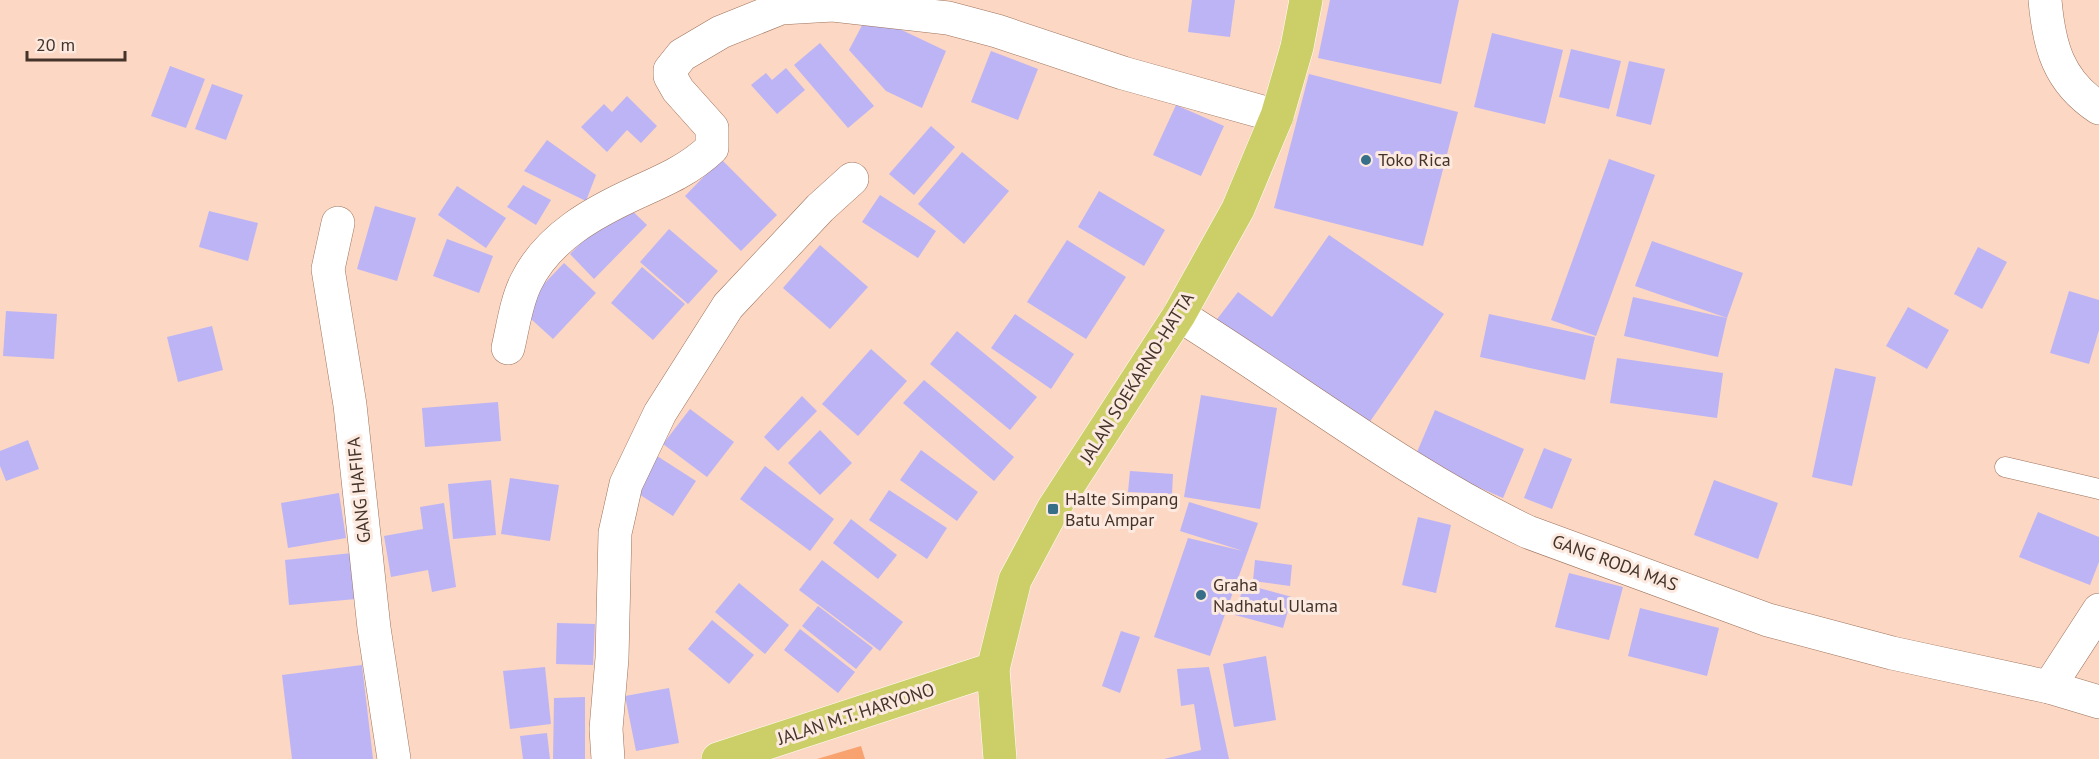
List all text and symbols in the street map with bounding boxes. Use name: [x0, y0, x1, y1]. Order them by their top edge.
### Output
scale bar: [27, 24, 124, 62]
text: 20 m: [36, 33, 75, 56]
place label: Toko Rica: [1378, 148, 1451, 171]
marker: Toko Rica: [1359, 153, 1373, 167]
street label: JALAN SOEKARNO-HATTA: [1074, 287, 1199, 469]
street label: GANG HAFIFA: [341, 435, 376, 544]
place label: Halte Simpang Batu Ampar: [1065, 487, 1178, 531]
marker: Halte Simpang Batu Ampar: [1046, 502, 1060, 516]
street label: GANG RODA MAS: [1549, 529, 1681, 596]
place label: Graha Nadhatul Ulama: [1213, 573, 1338, 617]
marker: Graha Nadhatul Ulama: [1194, 588, 1208, 602]
street label: JALAN M.T. HARYONO: [773, 677, 937, 750]

